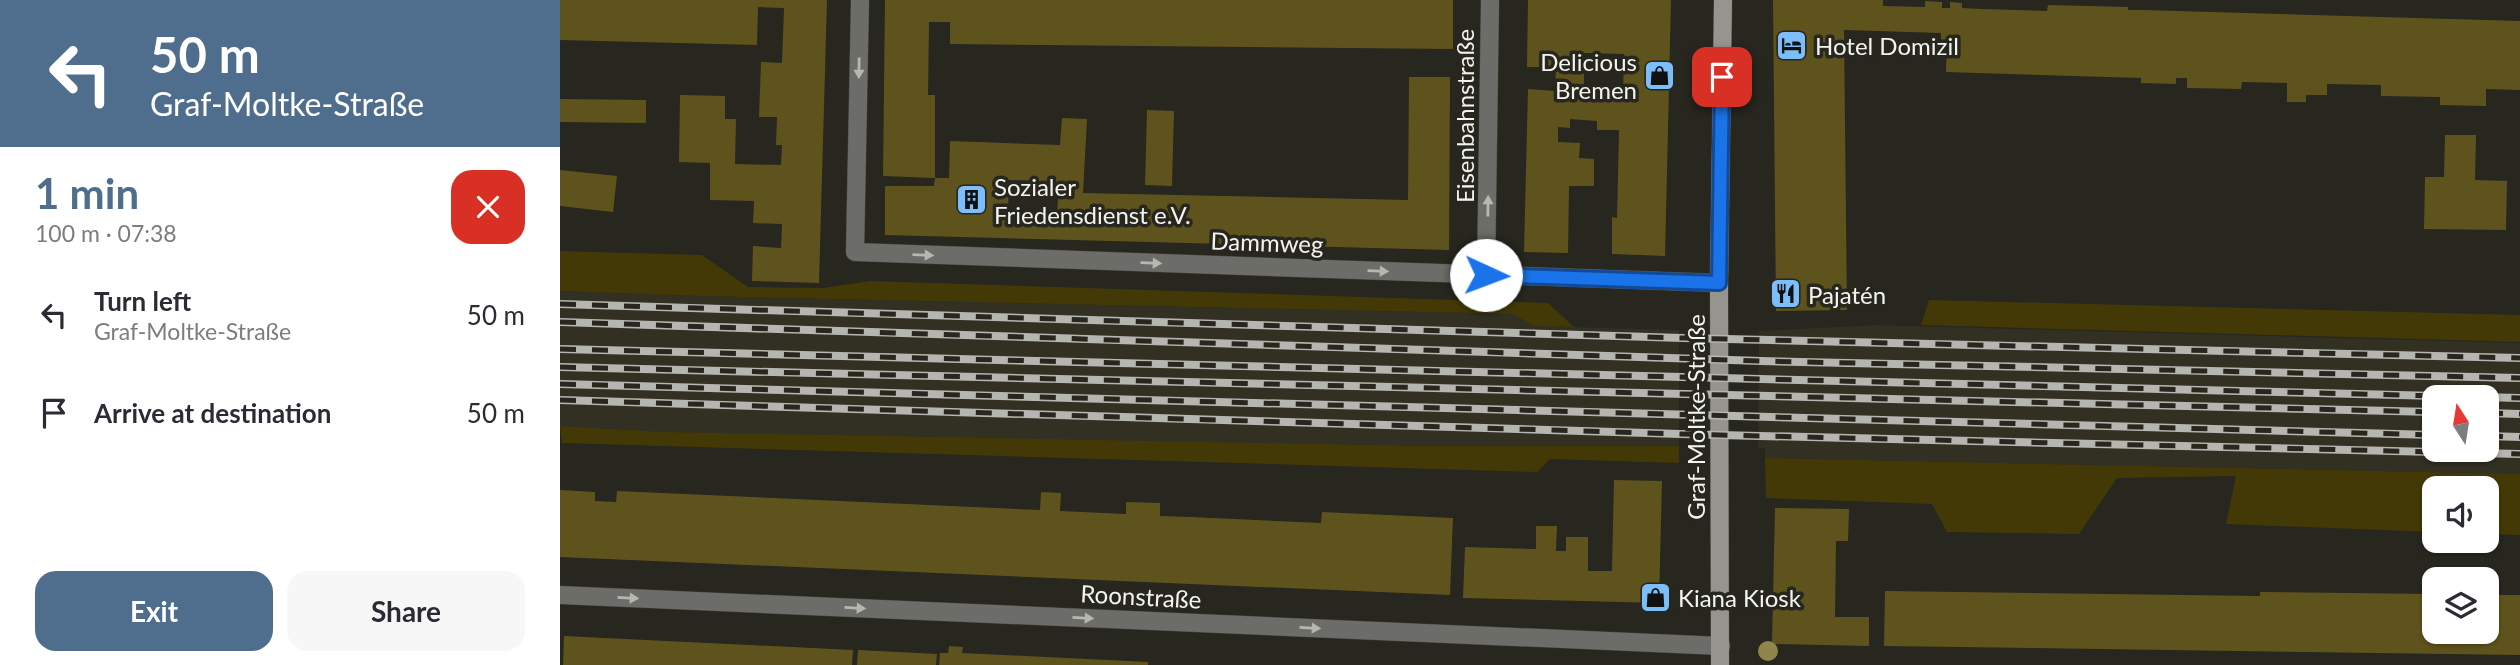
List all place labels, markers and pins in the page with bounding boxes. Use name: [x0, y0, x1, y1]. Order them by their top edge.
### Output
hotel icon: Hotel Domizil: [1775, 28, 1809, 62]
place label: Hotel Domizil: [1815, 31, 1959, 60]
place label: Delicious Bremen: [1540, 47, 1637, 104]
pin: [1692, 47, 1752, 107]
shop icon: Delicious Bremen: [1643, 58, 1677, 92]
place label: Sozialer Friedensdienst e.V.: [994, 172, 1191, 229]
building icon: Sozialer Friedensdienst e.V.: [954, 183, 988, 217]
restaurant icon: Pajatén: [1768, 277, 1802, 311]
place label: Pajatén: [1808, 280, 1886, 309]
shop icon: Kiana Kiosk: [1638, 580, 1672, 614]
place label: Kiana Kiosk: [1678, 583, 1802, 612]

